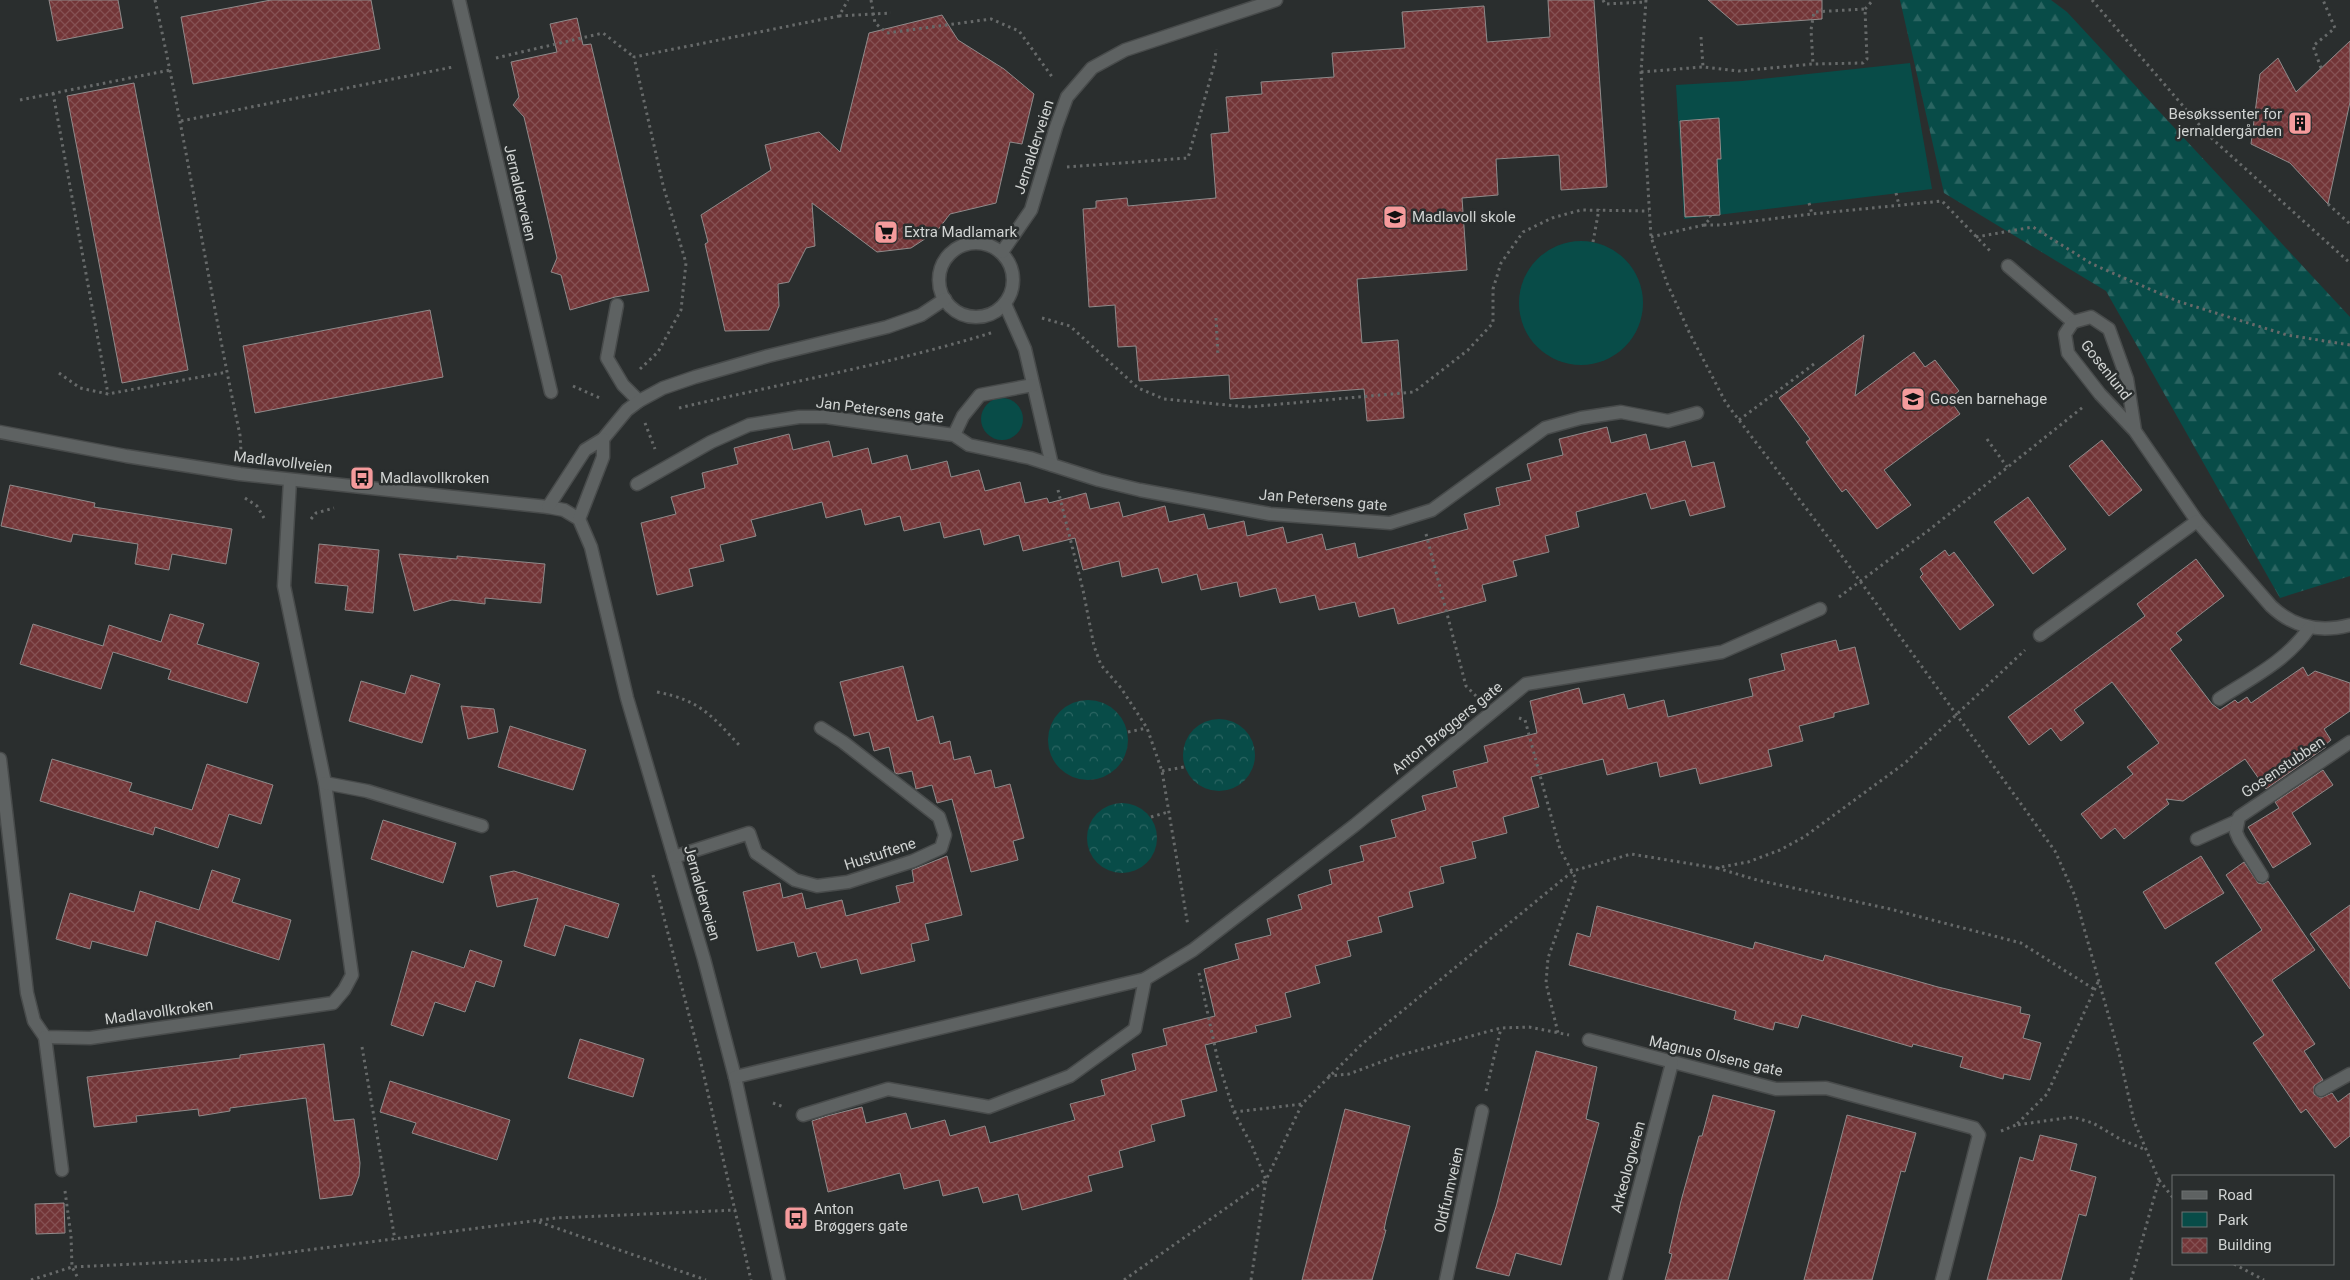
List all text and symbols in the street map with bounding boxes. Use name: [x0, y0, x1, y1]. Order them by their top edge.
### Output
street label: Jernalderveien: [1010, 98, 1058, 196]
place label: Besøkssenter for jernaldergården: [2169, 105, 2282, 140]
building icon: Besøkssenter for jernaldergården: [2287, 110, 2313, 136]
street label: Jernalderveien: [500, 143, 540, 243]
school or university icon: Madlavoll skole: [1382, 204, 1408, 230]
place label: Madlavoll skole: [1412, 208, 1516, 226]
supermarket icon: Extra Madlamark: [873, 219, 899, 245]
place label: Extra Madlamark: [904, 223, 1017, 241]
street label: Gosenlund: [2077, 336, 2135, 404]
school or university icon: Gosen barnehage: [1900, 386, 1926, 412]
place label: Gosen barnehage: [1930, 390, 2047, 408]
street label: Jan Petersens gate: [815, 393, 945, 427]
street label: Madlavollveien: [233, 447, 333, 477]
bus stop icon: Madlavollkroken: [349, 465, 375, 491]
place label: Madlavollkroken: [380, 469, 489, 487]
street label: Jan Petersens gate: [1258, 485, 1388, 515]
street label: Anton Brøggers gate: [1388, 678, 1506, 778]
street label: Gosenstubben: [2238, 732, 2328, 802]
street label: Hustuftene: [842, 834, 918, 874]
street label: Jernalderveien: [680, 843, 724, 943]
street label: Madlavollkroken: [104, 995, 214, 1029]
street label: Magnus Olsens gate: [1647, 1032, 1785, 1080]
street label: Arkeologveien: [1607, 1119, 1649, 1215]
street label: Oldfunnveien: [1430, 1145, 1468, 1235]
legend: [2172, 1175, 2335, 1265]
text: Road: [2218, 1186, 2252, 1204]
place label: Anton Brøggers gate: [814, 1200, 908, 1235]
bus stop icon: Anton Brøggers gate: [783, 1205, 809, 1231]
text: Park: [2218, 1211, 2249, 1229]
text: Building: [2218, 1236, 2272, 1254]

